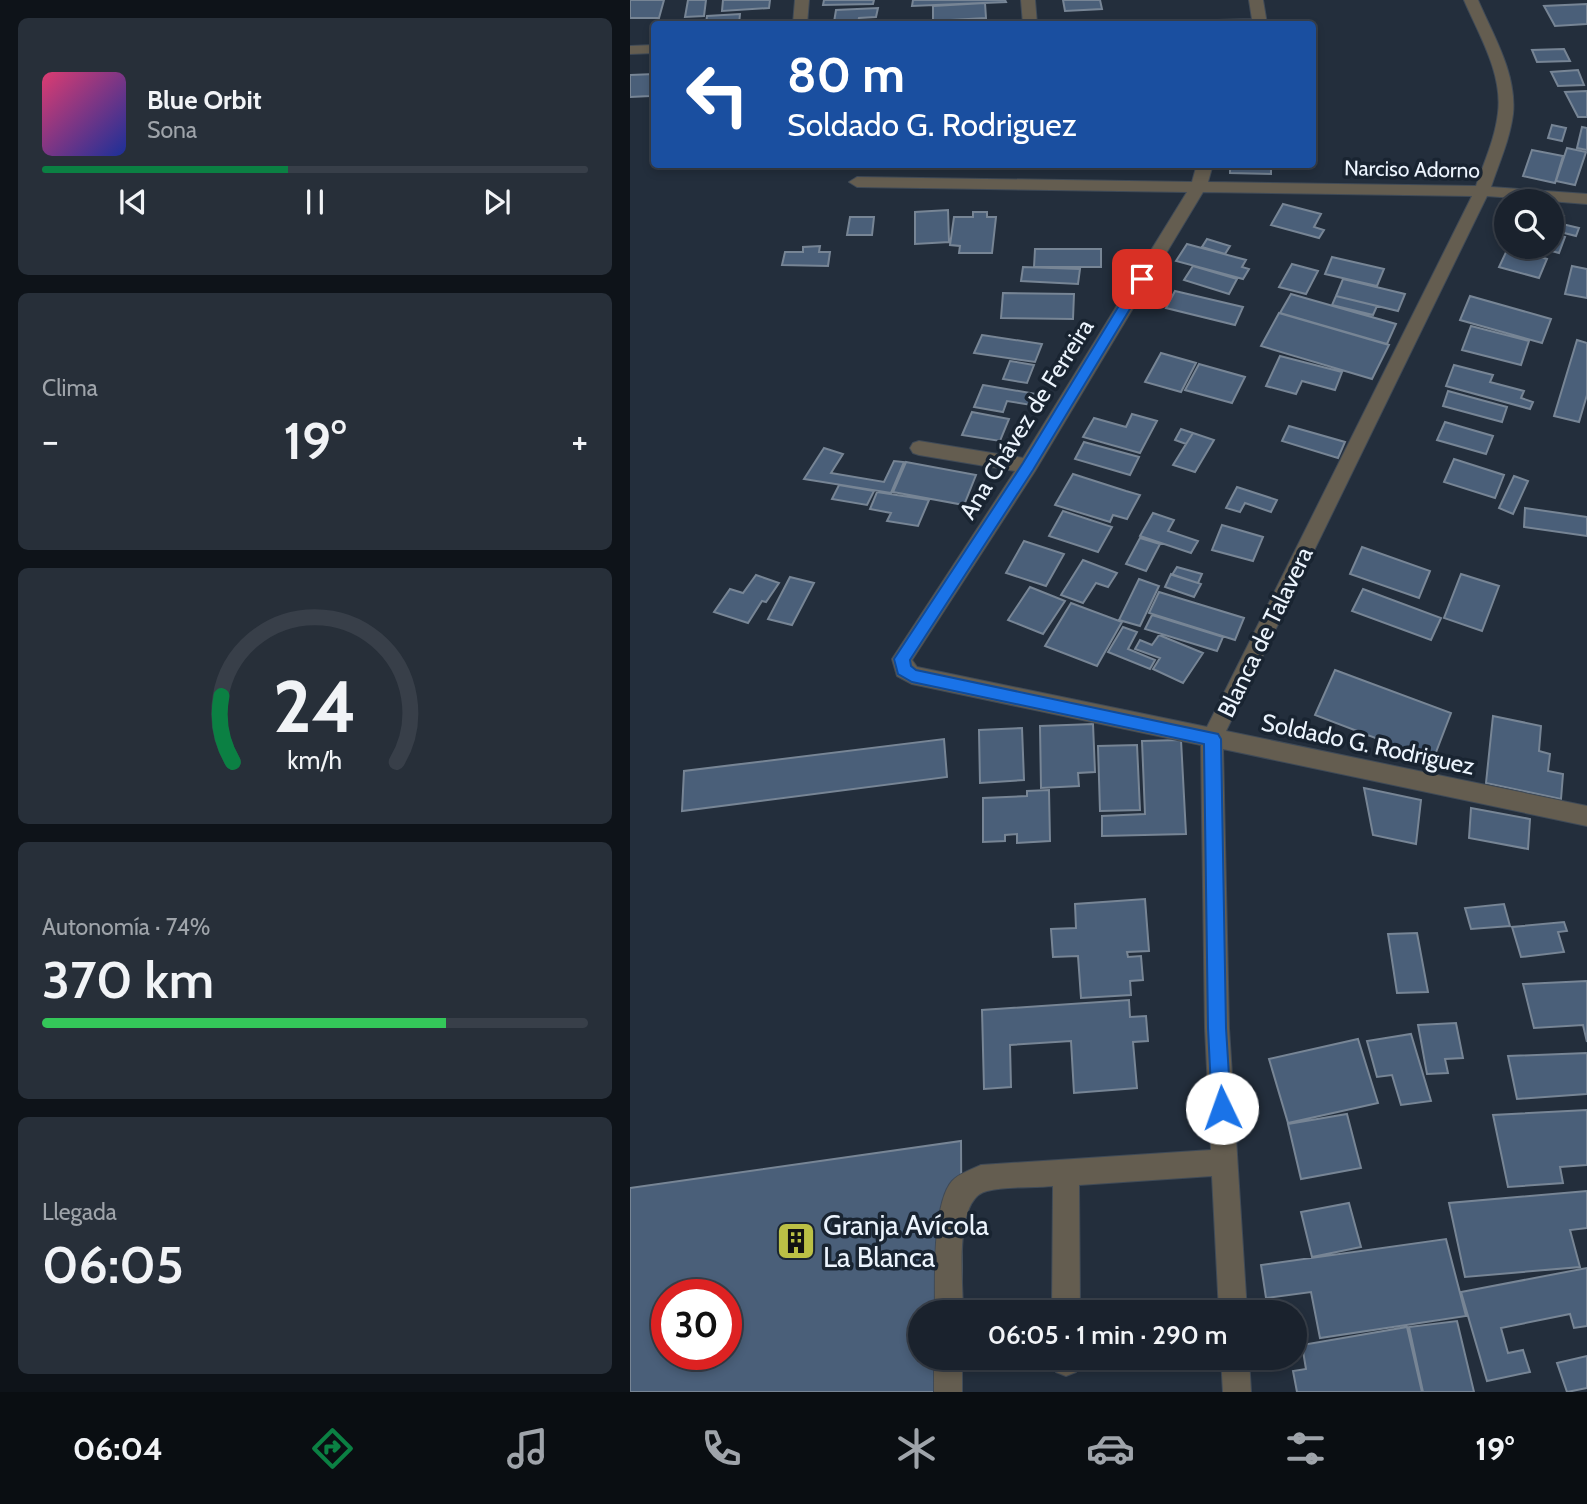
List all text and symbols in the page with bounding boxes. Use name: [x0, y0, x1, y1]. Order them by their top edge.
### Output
text: 80 m: [787, 45, 905, 104]
icon: left: [672, 49, 763, 140]
text: Blue Orbit: [147, 84, 262, 116]
text: Soldado G. Rodriguez: [787, 105, 1077, 144]
text: Sona: [147, 116, 197, 144]
street label: Narciso Adorno: [1344, 155, 1480, 183]
icon: previous: [114, 183, 152, 221]
icon: pause: [296, 183, 334, 221]
icon: next: [478, 183, 516, 221]
map controls: [1494, 189, 1564, 259]
button: search: [1494, 189, 1564, 259]
pin: [1112, 249, 1172, 309]
icon: arrive: [1123, 260, 1161, 298]
street label: Ana Chávez de Ferreira: [953, 313, 1100, 524]
text: Clima: [42, 374, 98, 402]
text: 19°: [284, 409, 346, 472]
text: −: [42, 417, 59, 464]
text: +: [571, 417, 588, 464]
street label: Blanca de Talavera: [1211, 542, 1319, 722]
text: 24: [273, 662, 357, 750]
street label: Soldado G. Rodriguez: [1259, 707, 1477, 781]
text: km/h: [288, 745, 342, 775]
text: Autonomía · 74%: [42, 913, 210, 941]
text: 370 km: [42, 948, 214, 1011]
position arrow: [1185, 1071, 1259, 1145]
text: Llegada: [42, 1198, 117, 1226]
place label: Granja Avícola La Blanca: [823, 1208, 990, 1274]
building icon: Granja Avícola La Blanca: [775, 1220, 817, 1262]
text: 06:05: [42, 1233, 184, 1296]
speed limit sign: 30: [651, 1279, 742, 1370]
text: 06:05 · 1 min · 290 m: [988, 1319, 1227, 1351]
icon: directions: [308, 1424, 357, 1473]
icon: music: [503, 1424, 552, 1473]
icon: phone: [697, 1424, 746, 1473]
icon: climate: [892, 1424, 941, 1473]
icon: car: [1086, 1424, 1135, 1473]
icon: filters: [1281, 1424, 1330, 1473]
text: 06:04: [73, 1429, 163, 1468]
text: 19°: [1475, 1429, 1514, 1468]

